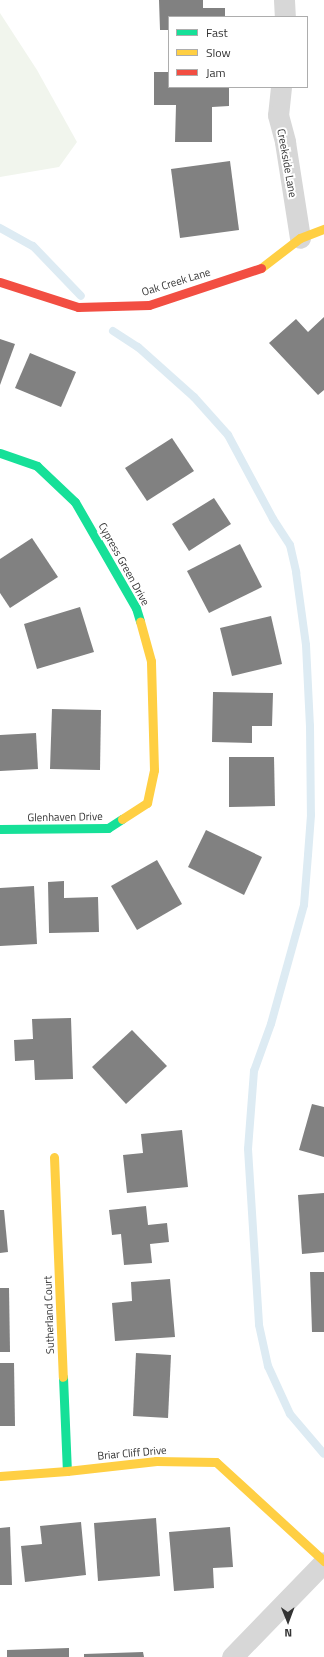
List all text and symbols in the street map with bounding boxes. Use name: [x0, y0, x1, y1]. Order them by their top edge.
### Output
legend: [168, 16, 308, 88]
text: Fast: [206, 23, 228, 42]
text: Slow: [206, 43, 231, 62]
text: Jam: [206, 63, 226, 82]
street label: Creekside Lane: [274, 128, 300, 198]
street label: Oak Creek Lane: [140, 265, 212, 299]
street label: Cypress Green Drive: [96, 520, 152, 608]
street label: Glenhaven Drive: [27, 810, 103, 824]
street label: Sutherland Court: [41, 1276, 57, 1354]
street label: Briar Cliff Drive: [97, 1443, 167, 1463]
north arrow: [268, 1601, 308, 1641]
text: N: [284, 1625, 292, 1641]

